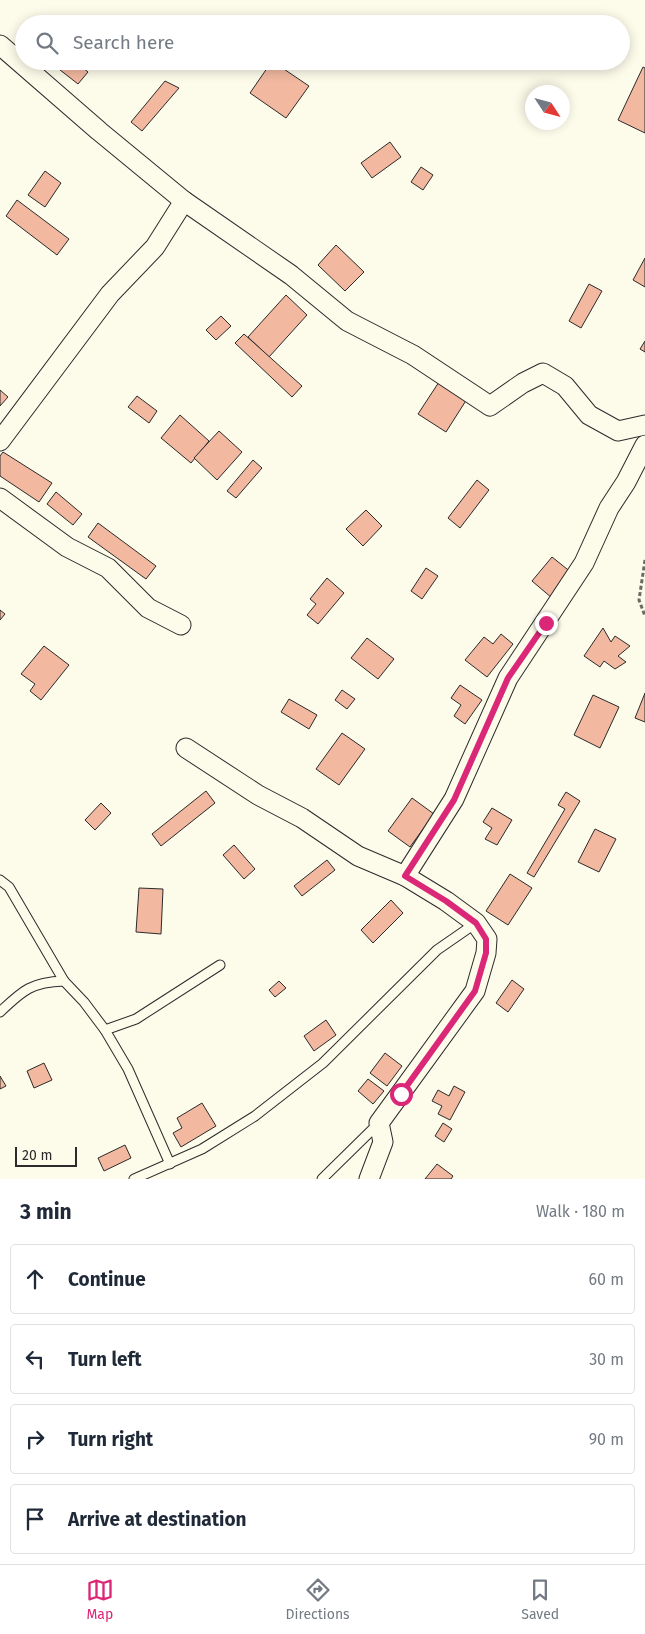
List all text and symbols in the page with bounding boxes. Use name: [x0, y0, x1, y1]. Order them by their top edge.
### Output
search box: [15, 15, 630, 70]
icon: search: [33, 29, 61, 57]
text: Search here: [73, 31, 174, 54]
north arrow: [525, 85, 570, 130]
route end: [535, 612, 558, 635]
route start: [390, 1083, 413, 1106]
scale bar: [15, 1144, 78, 1167]
text: 20 m: [22, 1147, 52, 1164]
text: 3 min: [20, 1199, 72, 1225]
text: Walk · 180 m: [536, 1202, 625, 1221]
icon: ahead: [21, 1265, 49, 1293]
text: Continue: [68, 1268, 146, 1291]
text: 60 m: [589, 1270, 624, 1289]
icon: left: [21, 1345, 49, 1373]
text: Turn left: [68, 1348, 142, 1371]
text: 30 m: [589, 1350, 624, 1369]
icon: right: [21, 1425, 49, 1453]
text: Turn right: [68, 1428, 153, 1451]
text: 90 m: [589, 1430, 624, 1449]
icon: arrive: [21, 1505, 49, 1533]
text: Arrive at destination: [68, 1508, 247, 1531]
tab: Map: [86, 1576, 114, 1623]
tab: Directions: [285, 1576, 350, 1623]
tab: Saved: [521, 1576, 559, 1623]

